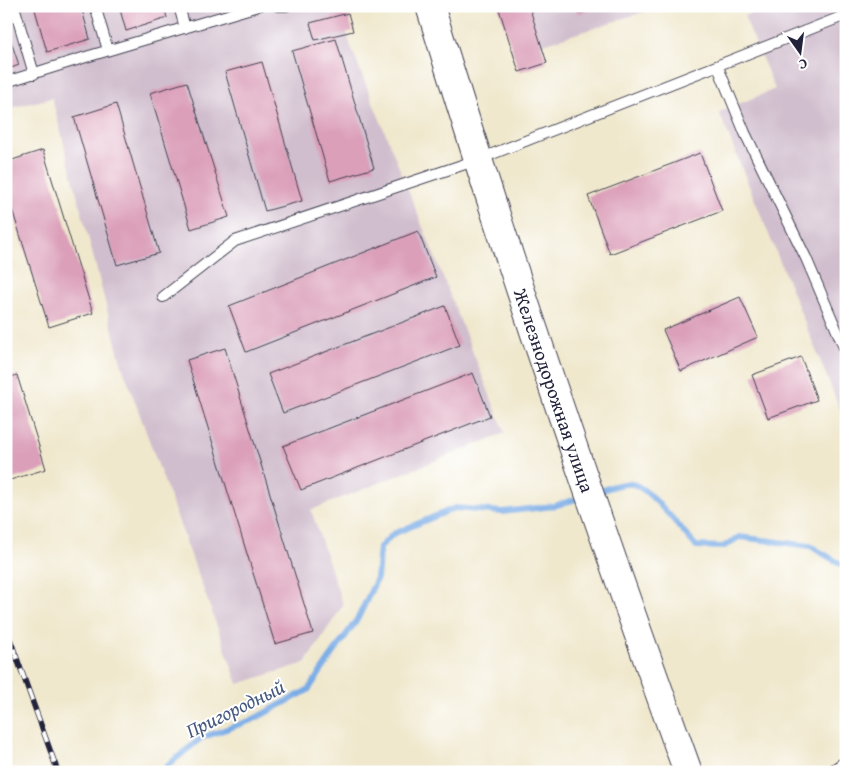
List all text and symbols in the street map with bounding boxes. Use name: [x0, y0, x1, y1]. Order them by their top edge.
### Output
north arrow: [774, 28, 824, 78]
text: С: [797, 54, 809, 75]
street label: Железнодорожная улица: [507, 284, 602, 496]
water label: Пригородный: [181, 671, 289, 745]

